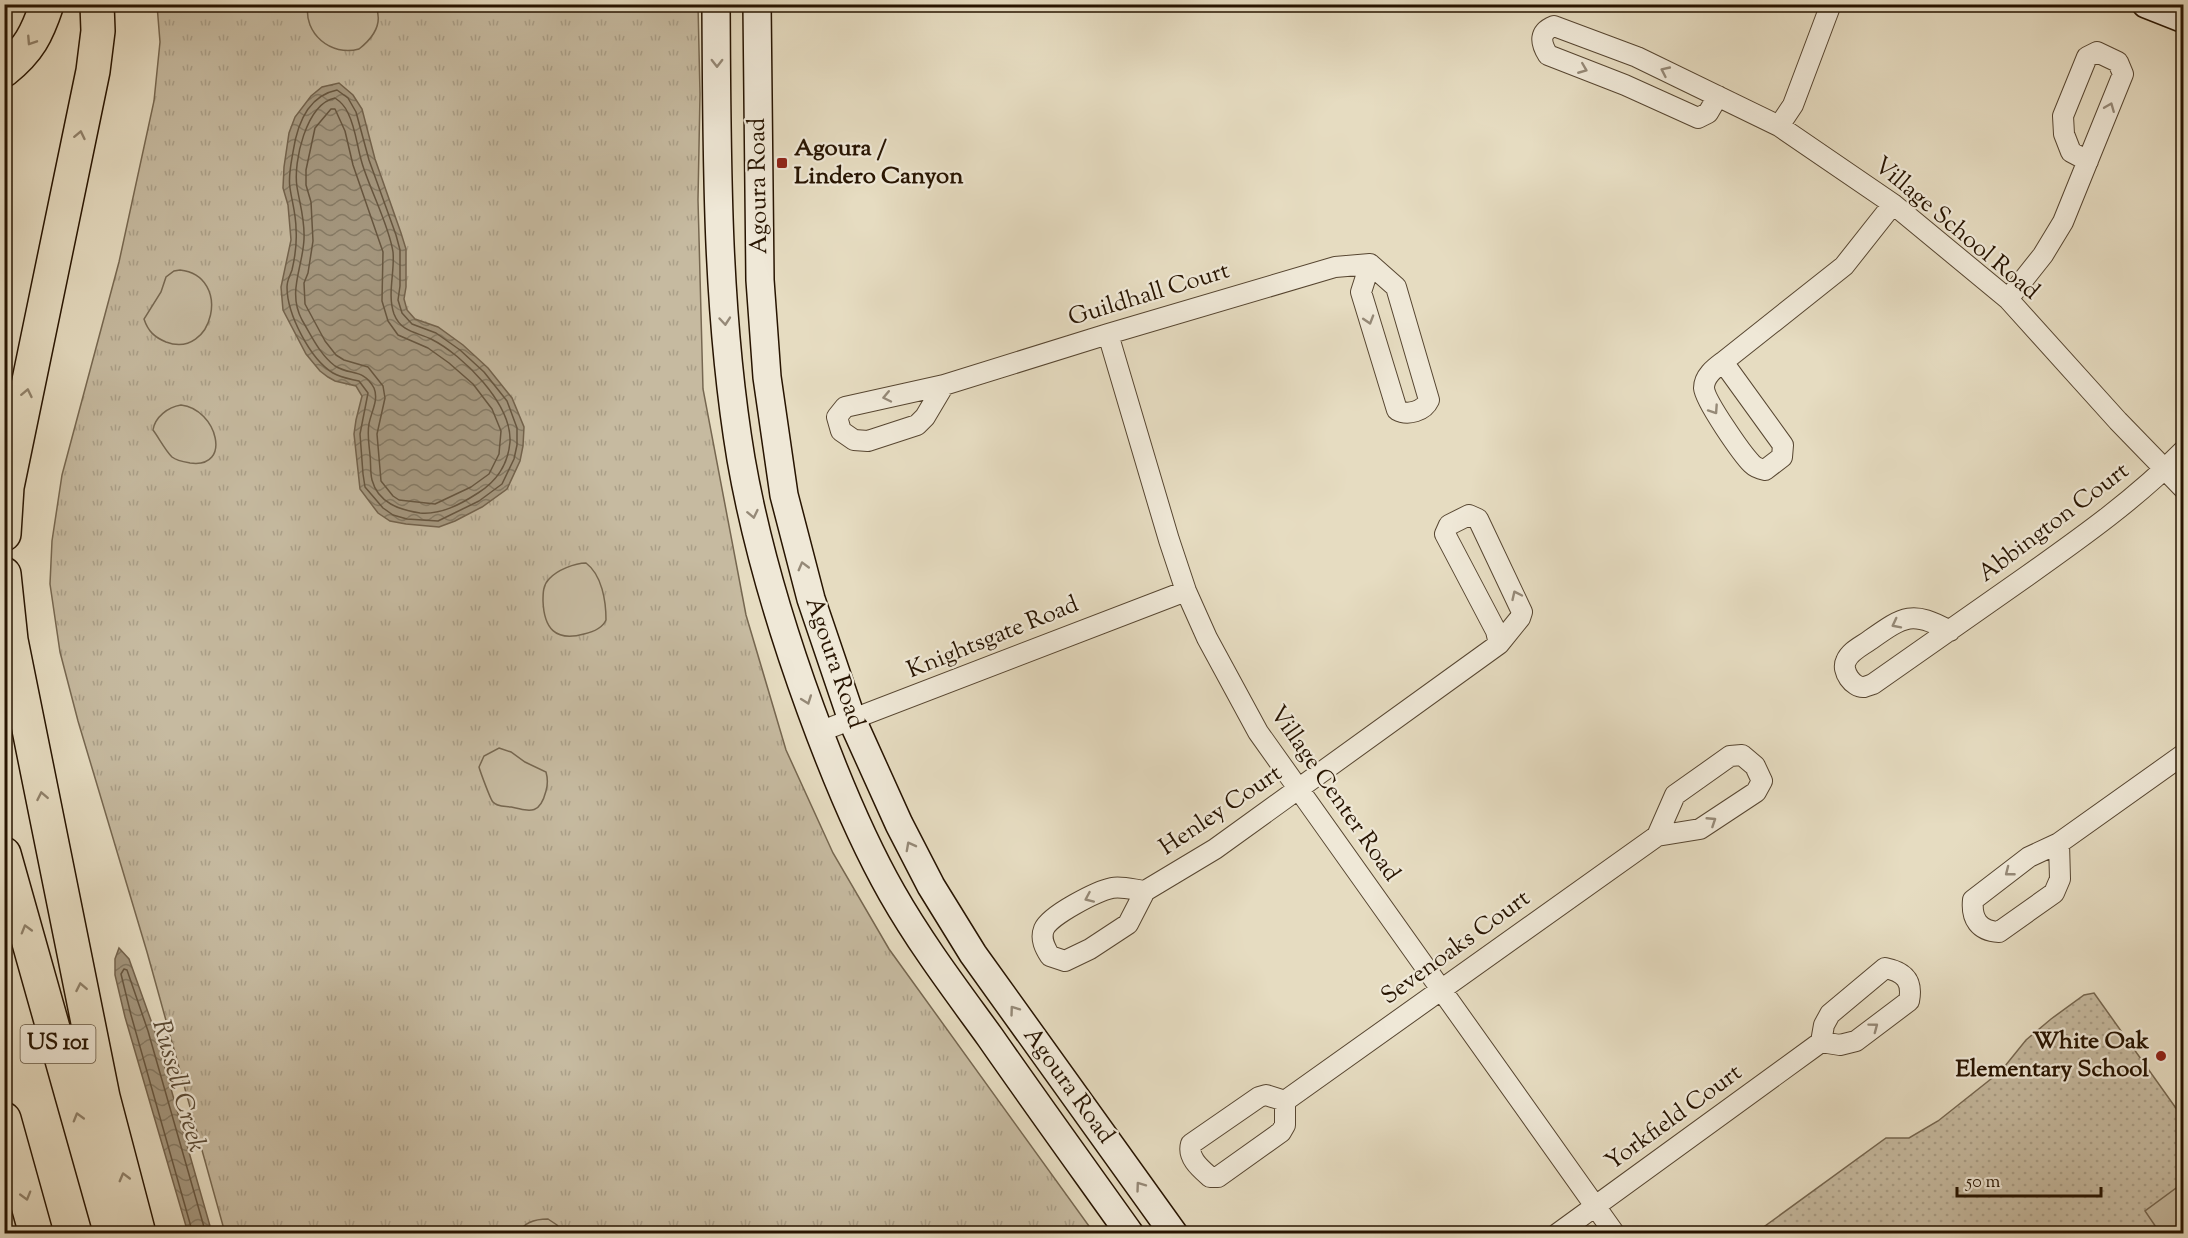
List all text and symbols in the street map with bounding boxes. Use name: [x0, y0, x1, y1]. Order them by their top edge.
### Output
one-way arrow: [27, 35, 39, 45]
one-way arrow: [711, 58, 723, 67]
one-way arrow: [1577, 62, 1588, 74]
one-way arrow: [1660, 66, 1671, 78]
one-way arrow: [2103, 102, 2115, 113]
street label: Agoura Road: [741, 117, 777, 255]
one-way arrow: [73, 130, 86, 140]
place label: Agoura / Lindero Canyon: [794, 132, 964, 194]
street label: Village School Road: [1866, 149, 2047, 309]
marker: Agoura / Lindero Canyon: [775, 156, 789, 170]
street label: Guildhall Court: [1064, 254, 1234, 336]
one-way arrow: [1362, 314, 1374, 324]
one-way arrow: [718, 316, 731, 325]
one-way arrow: [20, 388, 33, 398]
one-way arrow: [882, 390, 892, 403]
one-way arrow: [1707, 404, 1718, 415]
street label: Abbington Court: [1971, 455, 2137, 591]
one-way arrow: [746, 508, 759, 518]
one-way arrow: [797, 561, 810, 571]
street label: Knightsgate Road: [902, 588, 1084, 688]
one-way arrow: [1511, 591, 1523, 602]
street label: Agoura Road: [796, 593, 872, 734]
one-way arrow: [1891, 616, 1902, 628]
one-way arrow: [800, 695, 813, 705]
street label: Village Center Road: [1260, 699, 1408, 889]
street label: Henley Court: [1153, 757, 1289, 865]
one-way arrow: [36, 791, 49, 801]
one-way arrow: [1706, 817, 1716, 829]
one-way arrow: [906, 841, 917, 852]
one-way arrow: [2005, 865, 2016, 876]
street label: Sevenoaks Court: [1375, 882, 1537, 1014]
one-way arrow: [1084, 890, 1095, 902]
one-way arrow: [20, 924, 33, 934]
one-way arrow: [75, 982, 88, 992]
one-way arrow: [1010, 1006, 1021, 1017]
water label: Russell Creek: [141, 1015, 215, 1157]
street label: Agoura Road: [1014, 1021, 1122, 1152]
one-way arrow: [1868, 1023, 1879, 1034]
road number: US 101: [20, 1025, 96, 1063]
place label: White Oak Elementary School: [1955, 1025, 2150, 1087]
marker: White Oak Elementary School: [2154, 1049, 2168, 1063]
street label: Yorkfield Court: [1599, 1057, 1749, 1179]
one-way arrow: [73, 1112, 85, 1122]
scale bar: [1957, 1160, 2101, 1198]
text: 50 m: [1965, 1170, 2001, 1196]
one-way arrow: [119, 1172, 132, 1182]
one-way arrow: [1136, 1181, 1147, 1192]
one-way arrow: [19, 1190, 31, 1201]

